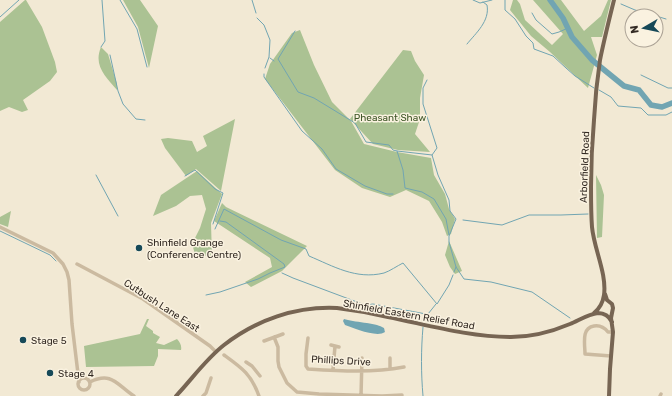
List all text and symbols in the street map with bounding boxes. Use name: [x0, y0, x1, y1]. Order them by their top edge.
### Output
north arrow: [624, 8, 664, 48]
text: N: [628, 24, 642, 34]
park label: Pheasant Shaw: [354, 112, 426, 124]
street label: Arborfield Road: [578, 131, 592, 203]
place label: Shinfield Grange (Conference Centre): [147, 237, 241, 261]
marker: Shinfield Grange (Conference Centre): [134, 243, 144, 253]
street label: Cutbush Lane East: [121, 277, 202, 335]
street label: Shinfield Eastern Relief Road: [342, 297, 476, 332]
marker: Stage 5: [18, 335, 28, 345]
place label: Stage 5: [31, 335, 67, 347]
street label: Phillips Drive: [311, 353, 372, 369]
marker: Stage 4: [45, 368, 55, 378]
place label: Stage 4: [58, 368, 94, 380]

